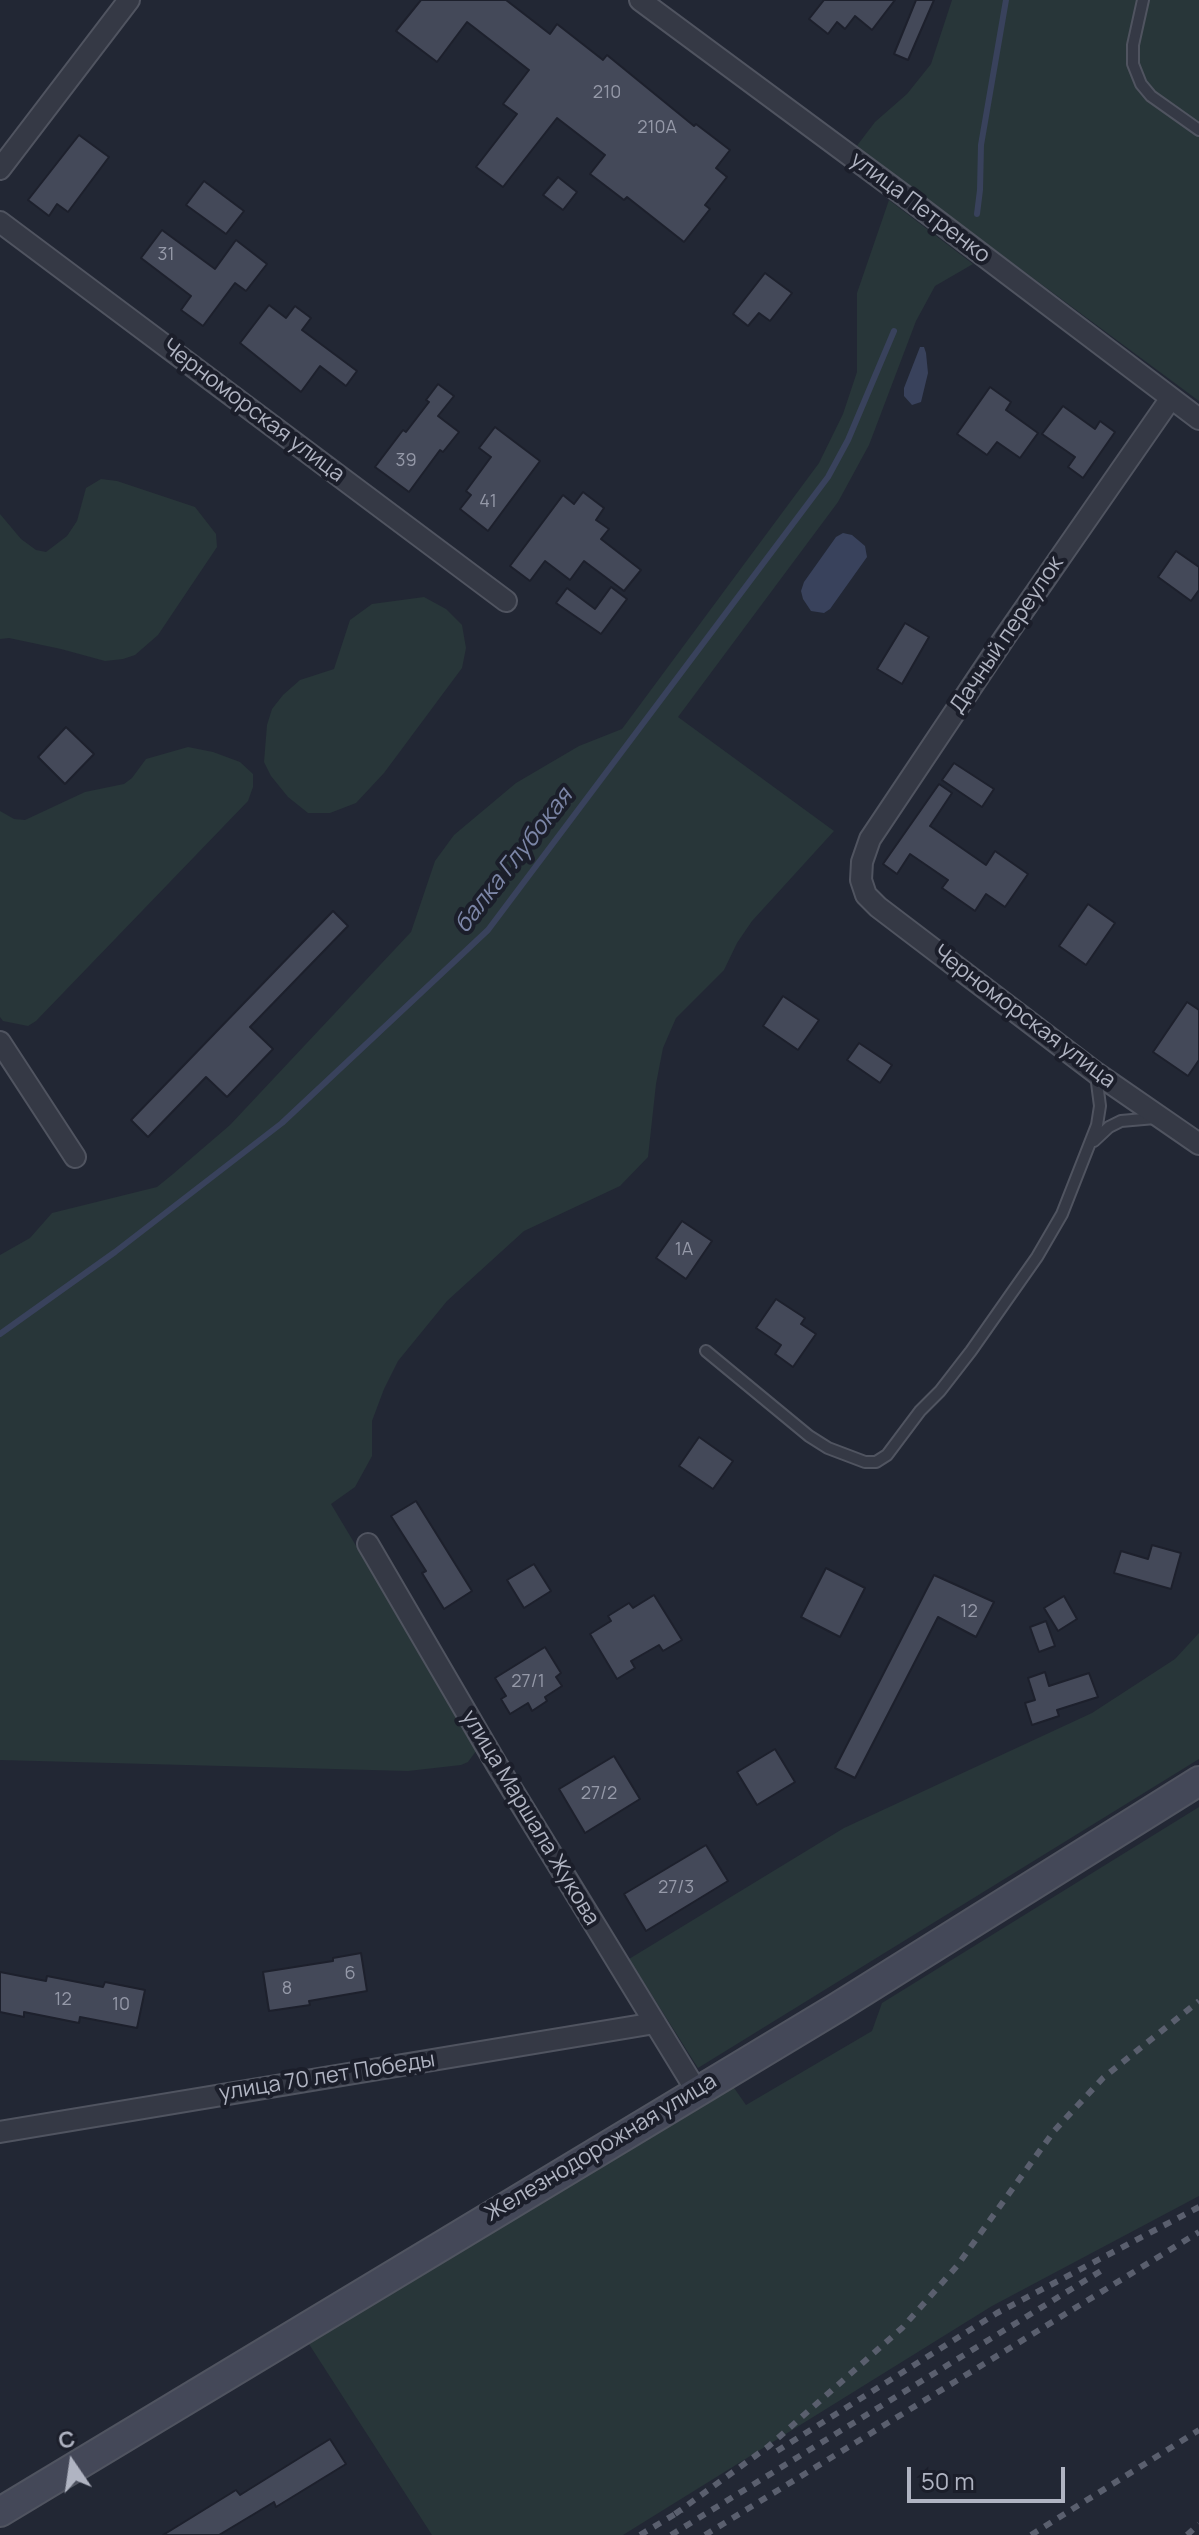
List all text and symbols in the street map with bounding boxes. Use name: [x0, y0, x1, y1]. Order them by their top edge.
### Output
house number: 210: [593, 82, 621, 104]
house number: 210А: [637, 117, 677, 139]
street label: улица Петренко: [845, 147, 995, 269]
house number: 31: [158, 244, 174, 266]
street label: Черноморская улица: [157, 334, 349, 488]
house number: 39: [395, 450, 417, 472]
house number: 41: [479, 491, 497, 513]
street label: Дачный переулок: [945, 551, 1069, 719]
water label: балка Глубокая: [449, 783, 579, 939]
street label: Черноморская улица: [928, 940, 1120, 1094]
house number: 1А: [675, 1239, 693, 1261]
house number: 12: [960, 1601, 978, 1623]
house number: 27/1: [511, 1671, 545, 1693]
street label: улица Маршала Жукова: [455, 1706, 605, 1930]
house number: 27/2: [581, 1783, 617, 1805]
house number: 27/3: [658, 1877, 694, 1899]
house number: 6: [344, 1963, 356, 1985]
house number: 8: [282, 1978, 292, 2000]
house number: 12: [54, 1989, 72, 2011]
house number: 10: [112, 1994, 130, 2016]
street label: улица 70 лет Победы: [217, 2047, 437, 2107]
street label: Железнодорожная улица: [480, 2068, 722, 2228]
north arrow: [32, 2423, 112, 2503]
text: С: [55, 2423, 78, 2456]
scale bar: [911, 2451, 1069, 2501]
text: 50 m: [921, 2464, 975, 2497]

